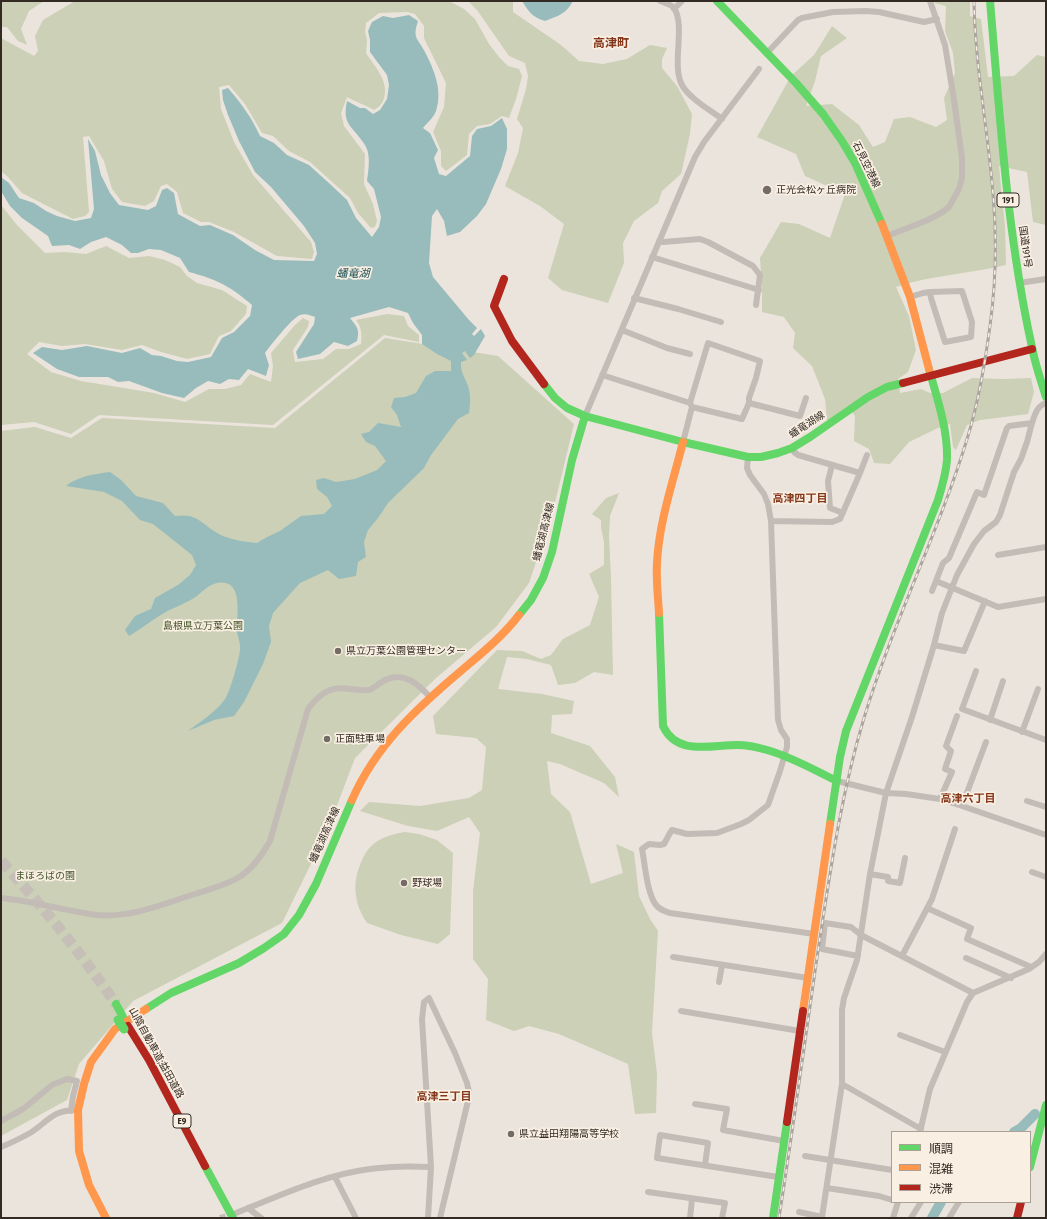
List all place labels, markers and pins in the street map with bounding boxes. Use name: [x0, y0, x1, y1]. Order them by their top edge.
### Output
marker: 正光会松ヶ丘病院: [761, 184, 773, 196]
place label: 正光会松ヶ丘病院: [776, 184, 856, 196]
place label: 県立万葉公園管理センター: [346, 645, 466, 657]
marker: 県立万葉公園管理センター: [333, 646, 343, 656]
place label: 正面駐車場: [335, 733, 385, 745]
marker: 正面駐車場: [322, 734, 332, 744]
place label: 野球場: [412, 877, 442, 889]
marker: 野球場: [399, 878, 409, 888]
place label: 県立益田翔陽高等学校: [519, 1128, 619, 1140]
marker: 県立益田翔陽高等学校: [506, 1129, 516, 1139]

